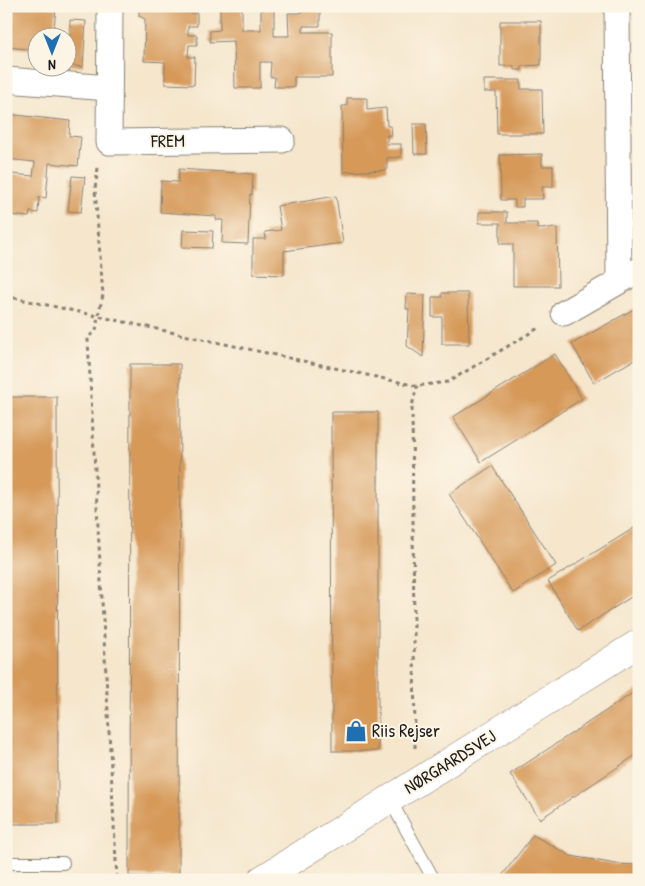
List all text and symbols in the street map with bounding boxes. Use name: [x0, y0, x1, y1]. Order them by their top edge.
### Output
north arrow: [28, 28, 78, 78]
text: N: [48, 56, 56, 75]
street label: FREM: [150, 128, 185, 153]
shop icon: Riis Rejser: [343, 718, 369, 744]
place label: Riis Rejser: [372, 718, 440, 743]
street label: NØRGAARDSVEJ: [399, 723, 501, 800]

